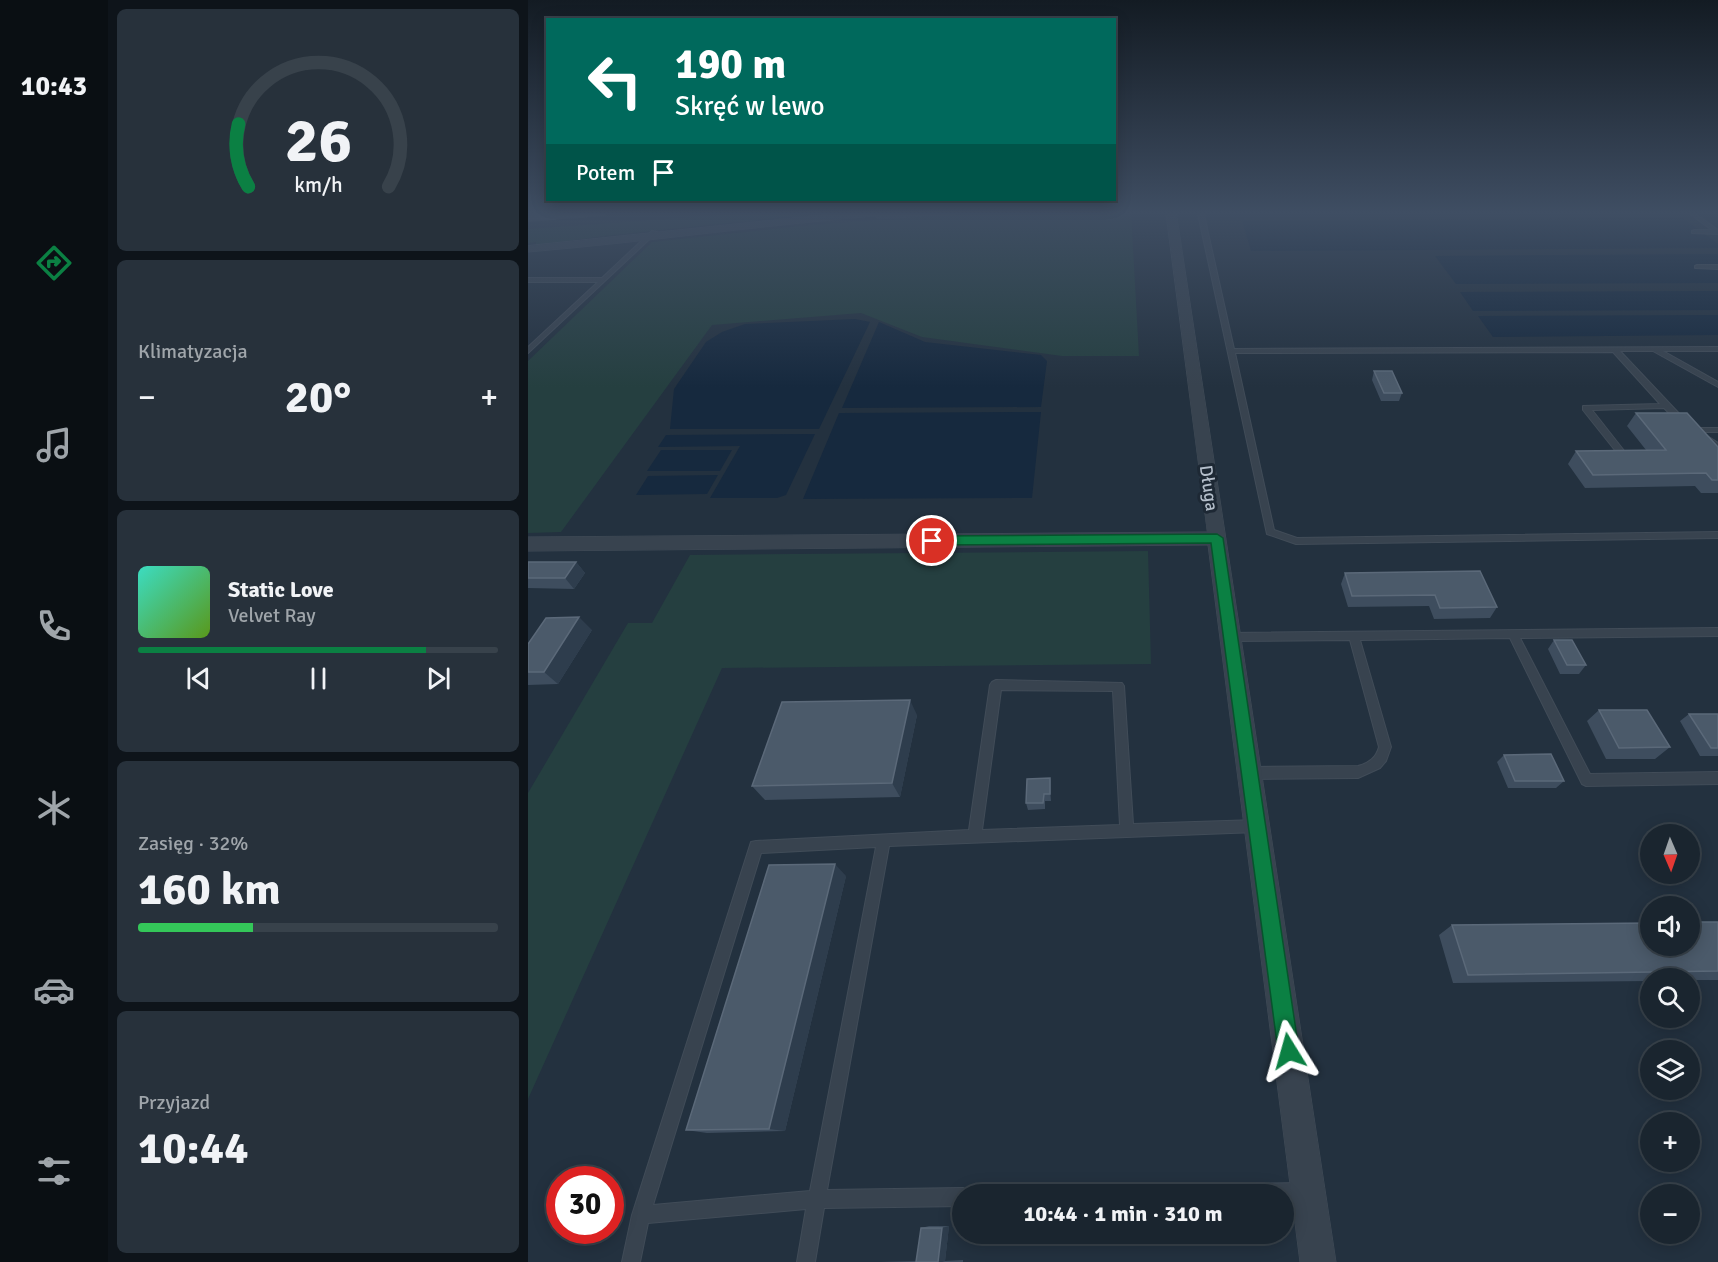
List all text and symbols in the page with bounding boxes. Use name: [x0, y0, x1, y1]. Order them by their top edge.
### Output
text: 190 m: [675, 39, 786, 90]
icon: left: [576, 42, 654, 120]
text: 10:43: [21, 70, 87, 103]
text: Skręć w lewo: [675, 90, 825, 123]
text: 26: [284, 102, 352, 179]
icon: arrive: [647, 156, 680, 189]
text: Potem: [576, 159, 635, 186]
text: km/h: [294, 172, 342, 198]
icon: directions: [33, 242, 75, 284]
text: Klimatyzacja: [138, 339, 248, 364]
text: 20°: [285, 370, 351, 425]
text: −: [138, 377, 156, 418]
text: +: [480, 377, 498, 418]
icon: music: [33, 424, 75, 466]
street label: Długa: [1195, 464, 1223, 512]
pin: [906, 515, 957, 566]
icon: arrive: [915, 524, 948, 557]
text: Static Love: [228, 576, 334, 603]
text: Velvet Ray: [228, 603, 316, 628]
icon: phone: [33, 605, 75, 647]
icon: previous: [182, 662, 215, 695]
icon: pause: [302, 662, 335, 695]
icon: next: [422, 662, 455, 695]
icon: climate: [33, 787, 75, 829]
north arrow: [1640, 824, 1700, 884]
map controls: [1640, 824, 1700, 1244]
text: Zasięg · 32%: [138, 831, 248, 856]
text: 160 km: [138, 862, 281, 917]
button: sound: [1640, 896, 1700, 956]
button: search: [1640, 968, 1700, 1028]
icon: car: [33, 969, 75, 1011]
position arrow: [1257, 1019, 1321, 1083]
button: layers: [1640, 1040, 1700, 1100]
text: Przyjazd: [138, 1090, 210, 1115]
button: +: [1640, 1112, 1700, 1172]
text: 10:44: [138, 1121, 248, 1176]
icon: filters: [33, 1150, 75, 1192]
speed limit sign: 30: [546, 1166, 624, 1244]
button: −: [1640, 1184, 1700, 1244]
text: 10:44 · 1 min · 310 m: [1023, 1200, 1223, 1227]

